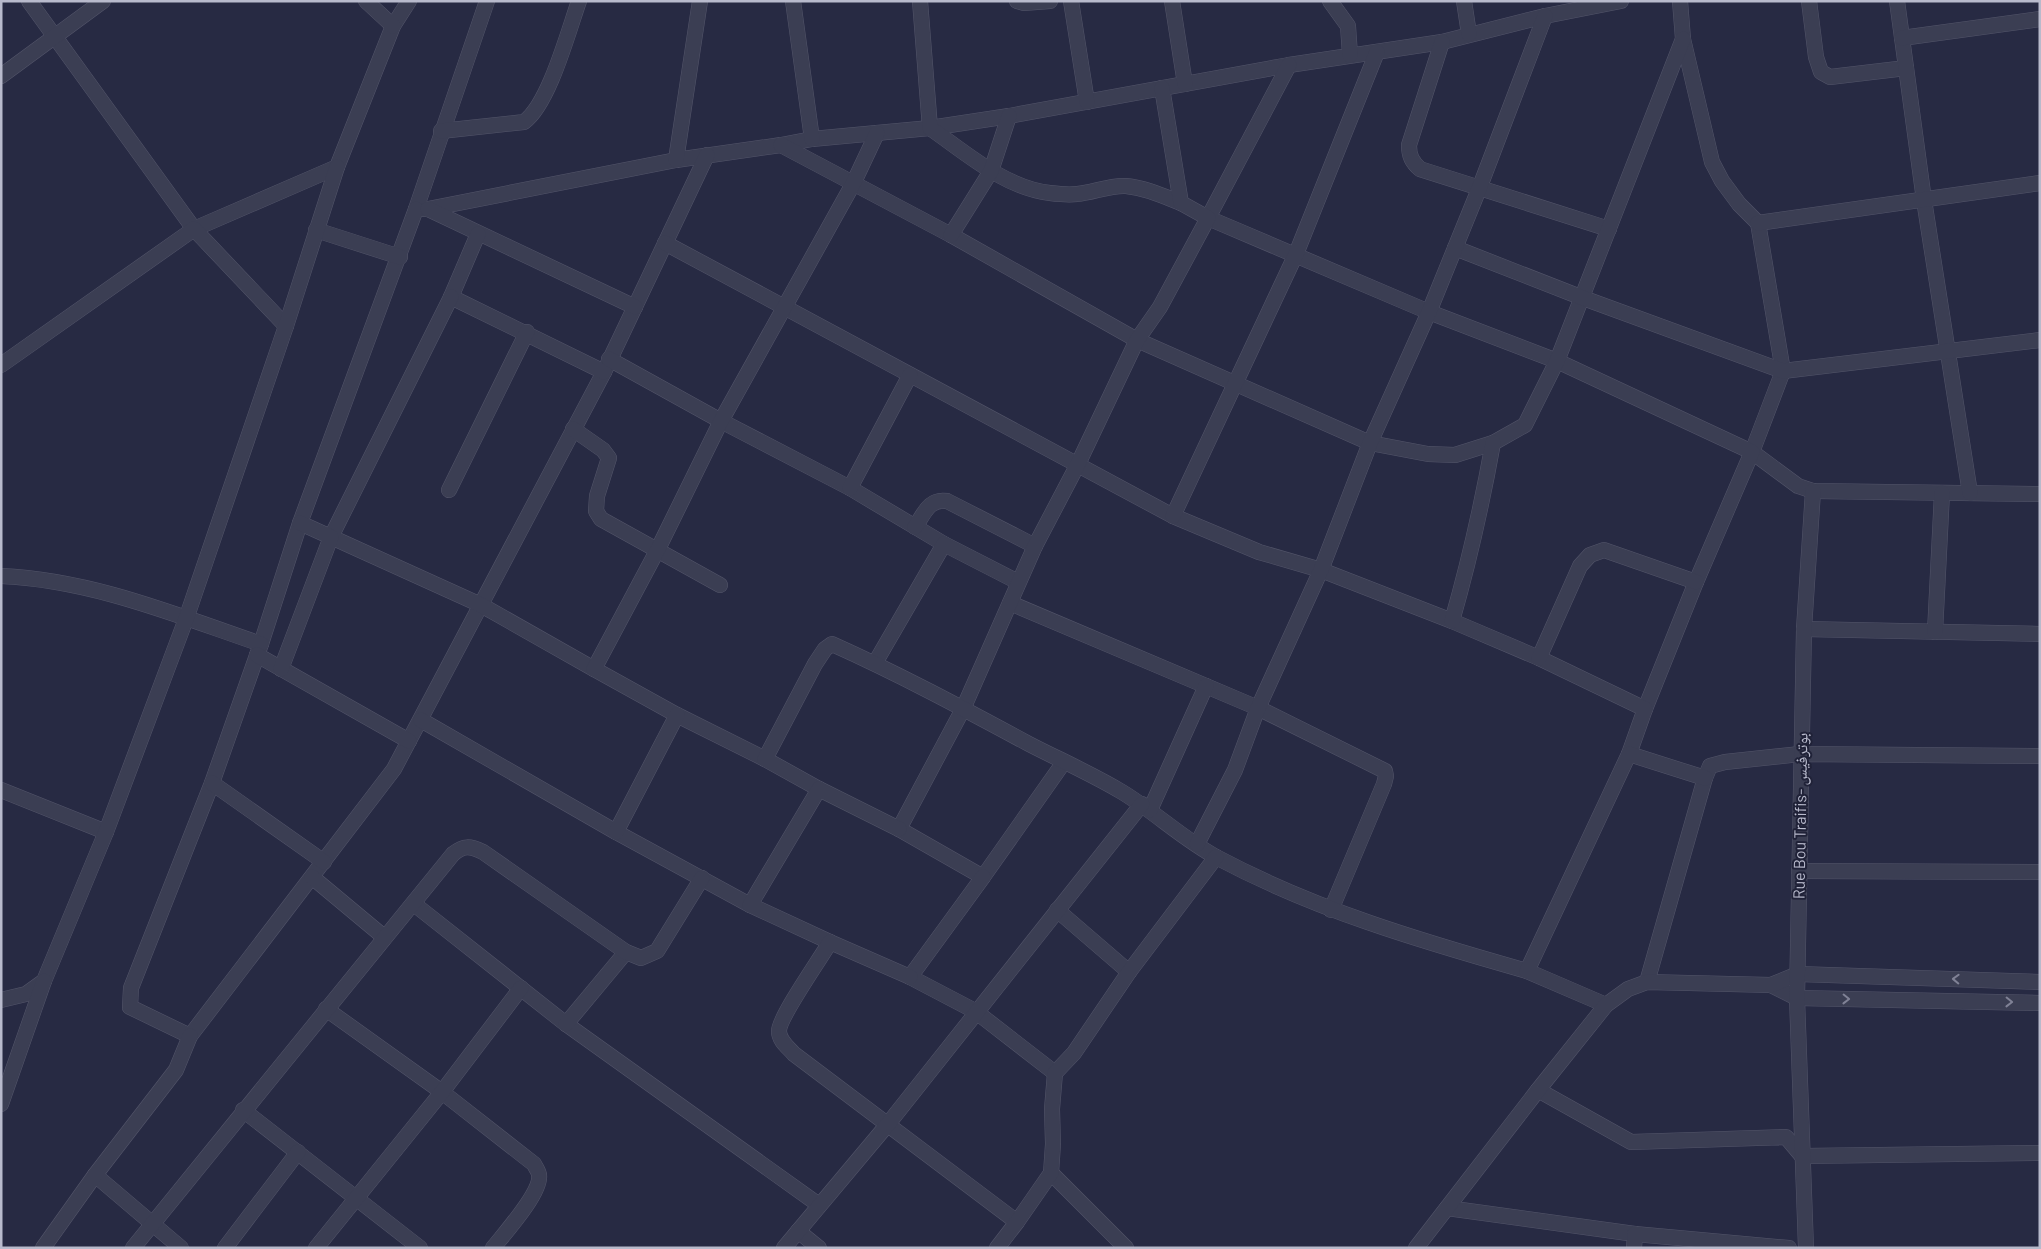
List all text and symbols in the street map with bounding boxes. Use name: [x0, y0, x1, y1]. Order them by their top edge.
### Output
street label: Rue Bou Traifis- بوترفيس: [1789, 733, 1812, 899]
one-way arrow: [1952, 974, 1960, 985]
one-way arrow: [1842, 994, 1850, 1004]
one-way arrow: [2005, 997, 2013, 1007]

